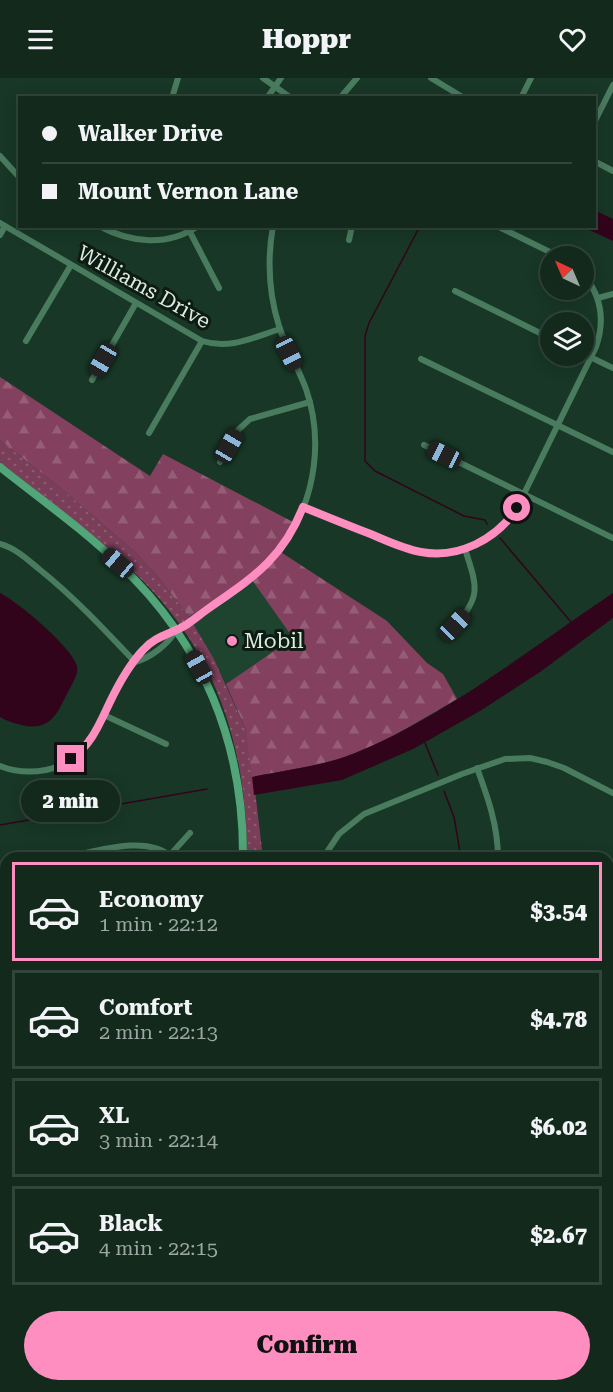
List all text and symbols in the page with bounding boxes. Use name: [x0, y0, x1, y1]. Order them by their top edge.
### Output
icon: menu: [24, 23, 57, 56]
text: Hoppr: [262, 23, 351, 55]
icon: heart: [556, 23, 589, 56]
text: Walker Drive: [78, 121, 223, 146]
text: Mount Vernon Lane: [78, 179, 299, 204]
street label: Williams Drive: [73, 241, 215, 333]
north arrow: [540, 246, 594, 300]
map controls: [540, 246, 594, 366]
button: layers: [540, 312, 594, 366]
car: [273, 333, 305, 373]
car: [86, 340, 120, 380]
car: [212, 426, 246, 466]
car: [424, 439, 464, 471]
route start: [503, 494, 530, 521]
car: [98, 545, 138, 581]
car: [436, 606, 474, 644]
place label: Mobil: [244, 629, 304, 653]
marker: Mobil: [225, 634, 239, 648]
car: [182, 647, 216, 687]
route end: [57, 745, 84, 772]
callout: 2 min: [22, 780, 121, 822]
text: 2 min: [42, 789, 99, 813]
icon: car: [27, 885, 81, 939]
text: Economy: [99, 887, 203, 912]
text: $3.54: [530, 899, 587, 924]
text: 1 min · 22:12: [99, 912, 218, 936]
icon: car: [27, 993, 81, 1047]
text: Comfort: [99, 995, 192, 1020]
text: $4.78: [530, 1007, 587, 1032]
text: 2 min · 22:13: [99, 1020, 218, 1044]
icon: car: [27, 1101, 81, 1155]
text: XL: [99, 1103, 129, 1128]
text: $6.02: [530, 1115, 587, 1140]
text: 3 min · 22:14: [99, 1128, 218, 1152]
icon: car: [27, 1209, 81, 1263]
text: Black: [99, 1211, 163, 1236]
text: $2.67: [530, 1223, 587, 1248]
text: 4 min · 22:15: [99, 1236, 218, 1260]
button: Confirm: [24, 1311, 590, 1380]

